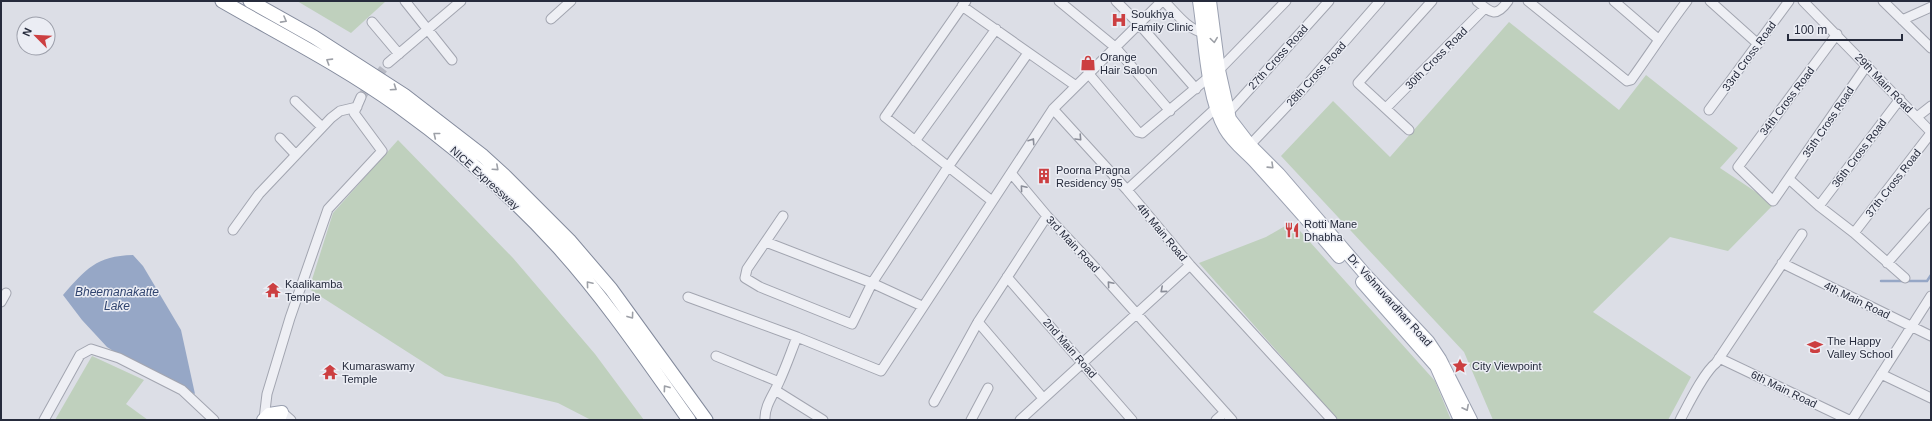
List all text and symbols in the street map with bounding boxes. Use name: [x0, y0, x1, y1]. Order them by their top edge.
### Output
place label: Soukhya Family Clinic: [1131, 8, 1194, 33]
hospital icon: Soukhya Family Clinic: [1110, 11, 1128, 29]
north arrow: [16, 16, 56, 56]
one-way arrow: [279, 16, 287, 23]
scale bar: [1788, 16, 1902, 42]
street label: 33rd Cross Road: [1720, 19, 1778, 93]
street label: 27th Cross Road: [1246, 22, 1310, 92]
text: 100 m: [1794, 23, 1827, 37]
street label: 30th Cross Road: [1403, 25, 1469, 91]
text: N: [20, 26, 34, 38]
one-way arrow: [1209, 37, 1218, 43]
street label: 28th Cross Road: [1284, 39, 1348, 109]
place label: Orange Hair Saloon: [1100, 51, 1157, 76]
street label: 29th Main Road: [1853, 51, 1915, 115]
shop icon: Orange Hair Saloon: [1079, 54, 1097, 72]
one-way arrow: [326, 59, 333, 66]
street label: 34th Cross Road: [1757, 64, 1817, 138]
one-way arrow: [390, 83, 397, 91]
street label: 35th Cross Road: [1800, 84, 1856, 160]
street label: 36th Cross Road: [1829, 116, 1889, 190]
one-way arrow: [433, 133, 440, 140]
one-way arrow: [1074, 133, 1082, 141]
one-way arrow: [1027, 138, 1035, 145]
street label: NICE Expressway: [448, 144, 522, 212]
street label: 37th Cross Road: [1863, 147, 1923, 219]
one-way arrow: [1266, 161, 1274, 169]
one-way arrow: [492, 164, 499, 171]
place label: Poorna Pragna Residency 95: [1056, 164, 1131, 189]
building icon: Poorna Pragna Residency 95: [1035, 167, 1053, 185]
one-way arrow: [1021, 185, 1028, 192]
street label: 4th Main Road: [1134, 201, 1190, 263]
street label: 3rd Main Road: [1044, 214, 1102, 274]
place label: Rotti Mane Dhabha: [1304, 218, 1357, 243]
restaurant icon: Rotti Mane Dhabha: [1283, 221, 1301, 239]
street label: Dr. Vishnuvardhan Road: [1346, 252, 1434, 348]
place label: Kaalikamba Temple: [285, 278, 343, 303]
street label: 4th Main Road: [1822, 279, 1892, 321]
temple icon: Kaalikamba Temple: [264, 281, 282, 299]
one-way arrow: [586, 281, 593, 288]
one-way arrow: [1108, 282, 1115, 289]
water label: Bheemanakatte Lake: [75, 285, 159, 313]
one-way arrow: [1160, 285, 1168, 292]
one-way arrow: [626, 312, 634, 319]
street label: 2nd Main Road: [1041, 316, 1099, 380]
place label: The Happy Valley School: [1827, 335, 1893, 360]
school or university icon: The Happy Valley School: [1806, 338, 1824, 356]
place icon: City Viewpoint: [1451, 357, 1469, 375]
place label: Kumaraswamy Temple: [342, 360, 415, 385]
place label: City Viewpoint: [1472, 360, 1542, 372]
temple icon: Kumaraswamy Temple: [321, 363, 339, 381]
street label: 6th Main Road: [1749, 368, 1819, 410]
one-way arrow: [664, 386, 671, 393]
one-way arrow: [1461, 404, 1469, 412]

